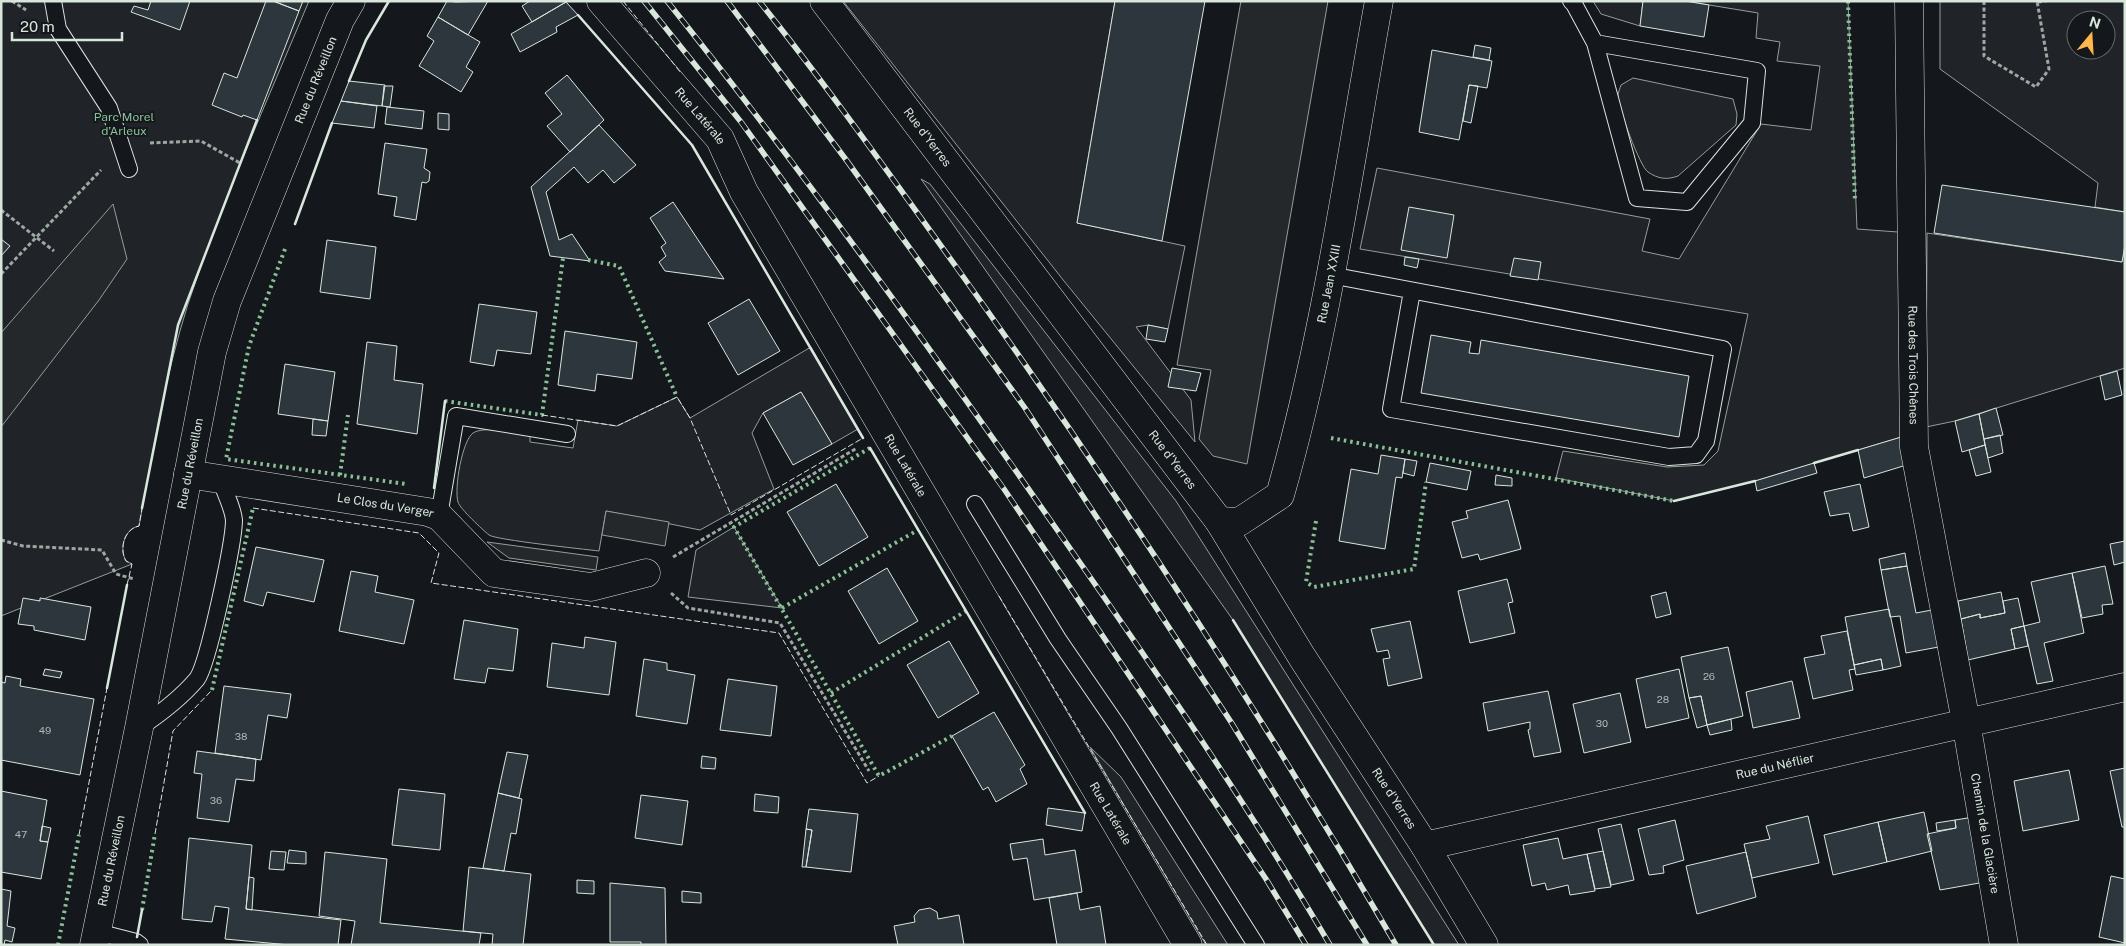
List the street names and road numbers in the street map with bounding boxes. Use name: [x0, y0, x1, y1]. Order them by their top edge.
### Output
street label: Rue du Réveillon: [292, 34, 340, 126]
street label: Rue Latérale: [672, 85, 729, 147]
street label: Rue d'Yerres: [901, 105, 954, 169]
street label: Rue Jean XXIII: [1314, 243, 1343, 324]
street label: Rue des Trois Chênes: [1905, 305, 1921, 425]
street label: Rue du Réveillon: [175, 417, 206, 510]
street label: Rue d'Yerres: [1146, 428, 1199, 492]
street label: Rue Latérale: [881, 432, 929, 500]
street label: Le Clos du Verger: [336, 491, 436, 521]
street label: Rue du Néflier: [1735, 751, 1816, 782]
street label: Rue d'Yerres: [1369, 765, 1419, 832]
street label: Chemin de la Glacière: [1968, 772, 2002, 895]
street label: Rue Latérale: [1087, 780, 1135, 848]
street label: Rue du Réveillon: [95, 814, 128, 908]

